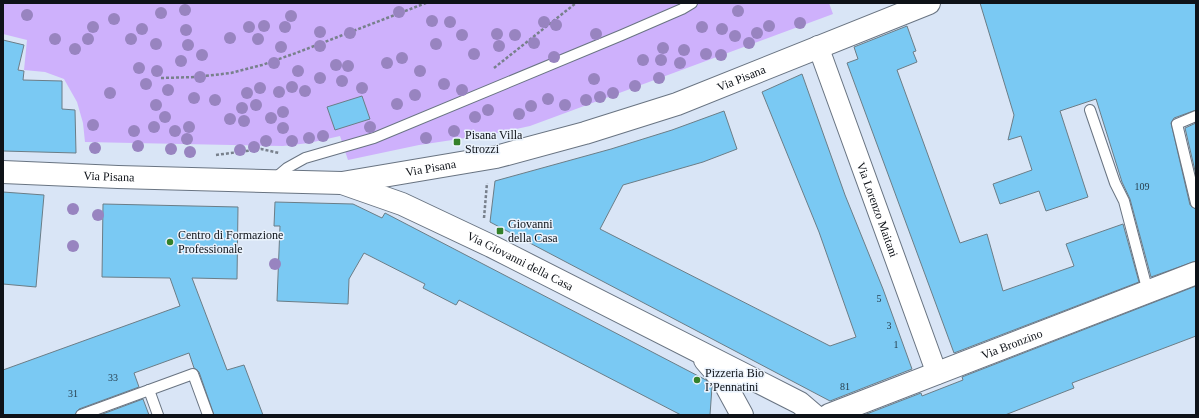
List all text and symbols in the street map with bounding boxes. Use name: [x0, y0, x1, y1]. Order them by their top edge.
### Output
street label: Via Pisana: [715, 62, 768, 94]
place label: Pisana Villa Strozzi: [465, 128, 523, 156]
marker: Pisana Villa Strozzi: [452, 137, 462, 147]
street label: Via Pisana: [404, 157, 458, 179]
street label: Via Lorenzo Maitani: [854, 160, 901, 260]
street label: Via Pisana: [83, 169, 135, 184]
house number: 109: [1135, 181, 1150, 192]
place label: Giovanni della Casa: [508, 217, 558, 245]
marker: Giovanni della Casa: [495, 226, 505, 236]
place label: Centro di Formazione Professionale: [178, 228, 283, 256]
street label: Via Giovanni della Casa: [465, 229, 576, 294]
marker: Centro di Formazione Professionale: [165, 237, 175, 247]
house number: 5: [877, 293, 882, 304]
house number: 3: [887, 320, 892, 331]
street label: Via Bronzino: [979, 326, 1044, 362]
house number: 1: [894, 339, 899, 350]
place label: Pizzeria Bio I’Pennatini: [705, 366, 764, 394]
house number: 33: [108, 372, 118, 383]
marker: Pizzeria Bio I’Pennatini: [692, 375, 702, 385]
house number: 81: [840, 381, 850, 392]
house number: 31: [68, 388, 78, 399]

